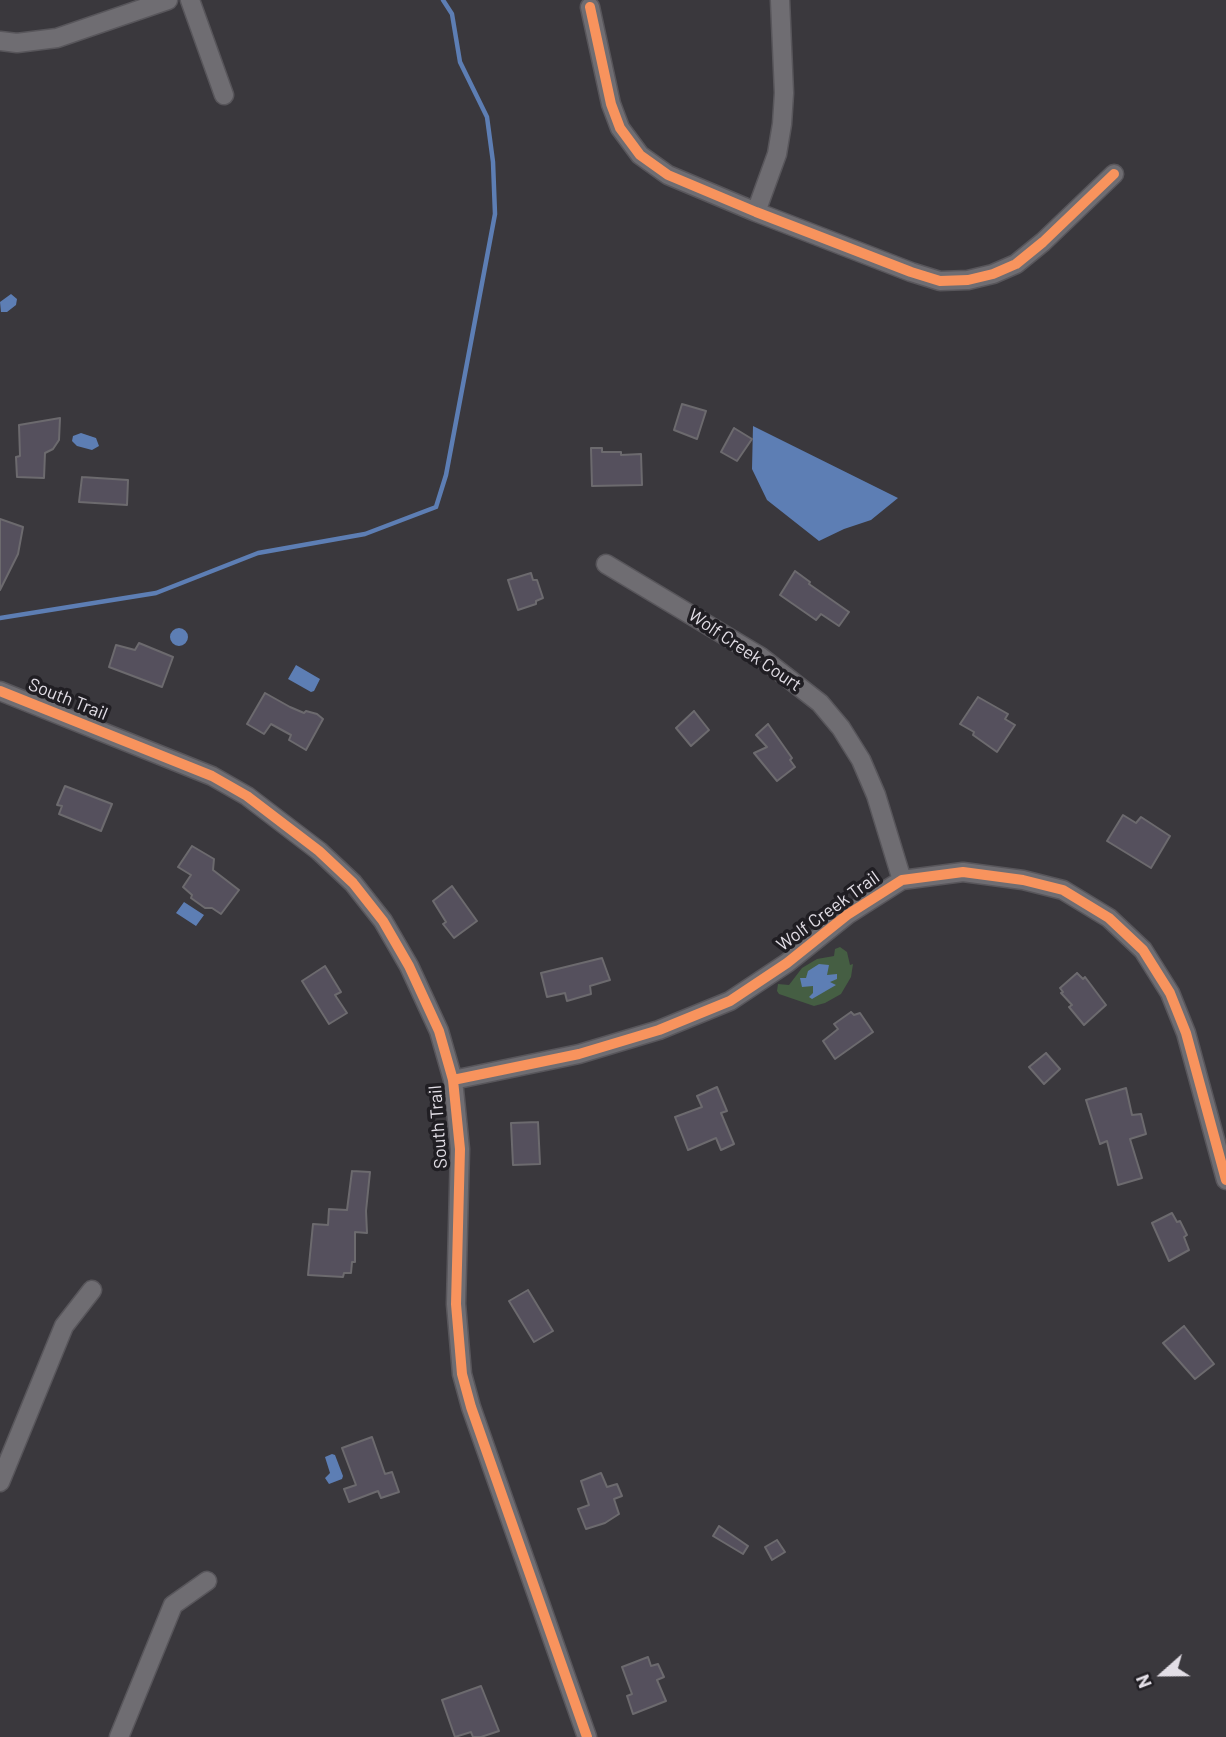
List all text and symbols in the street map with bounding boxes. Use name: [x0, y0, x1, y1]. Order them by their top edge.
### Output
street label: Wolf Creek Court: [684, 604, 806, 696]
street label: South Trail: [25, 673, 111, 725]
street label: Wolf Creek Trail: [772, 866, 884, 956]
street label: South Trail: [424, 1085, 452, 1169]
north arrow: [1128, 1639, 1198, 1709]
text: N: [1130, 1672, 1156, 1692]

